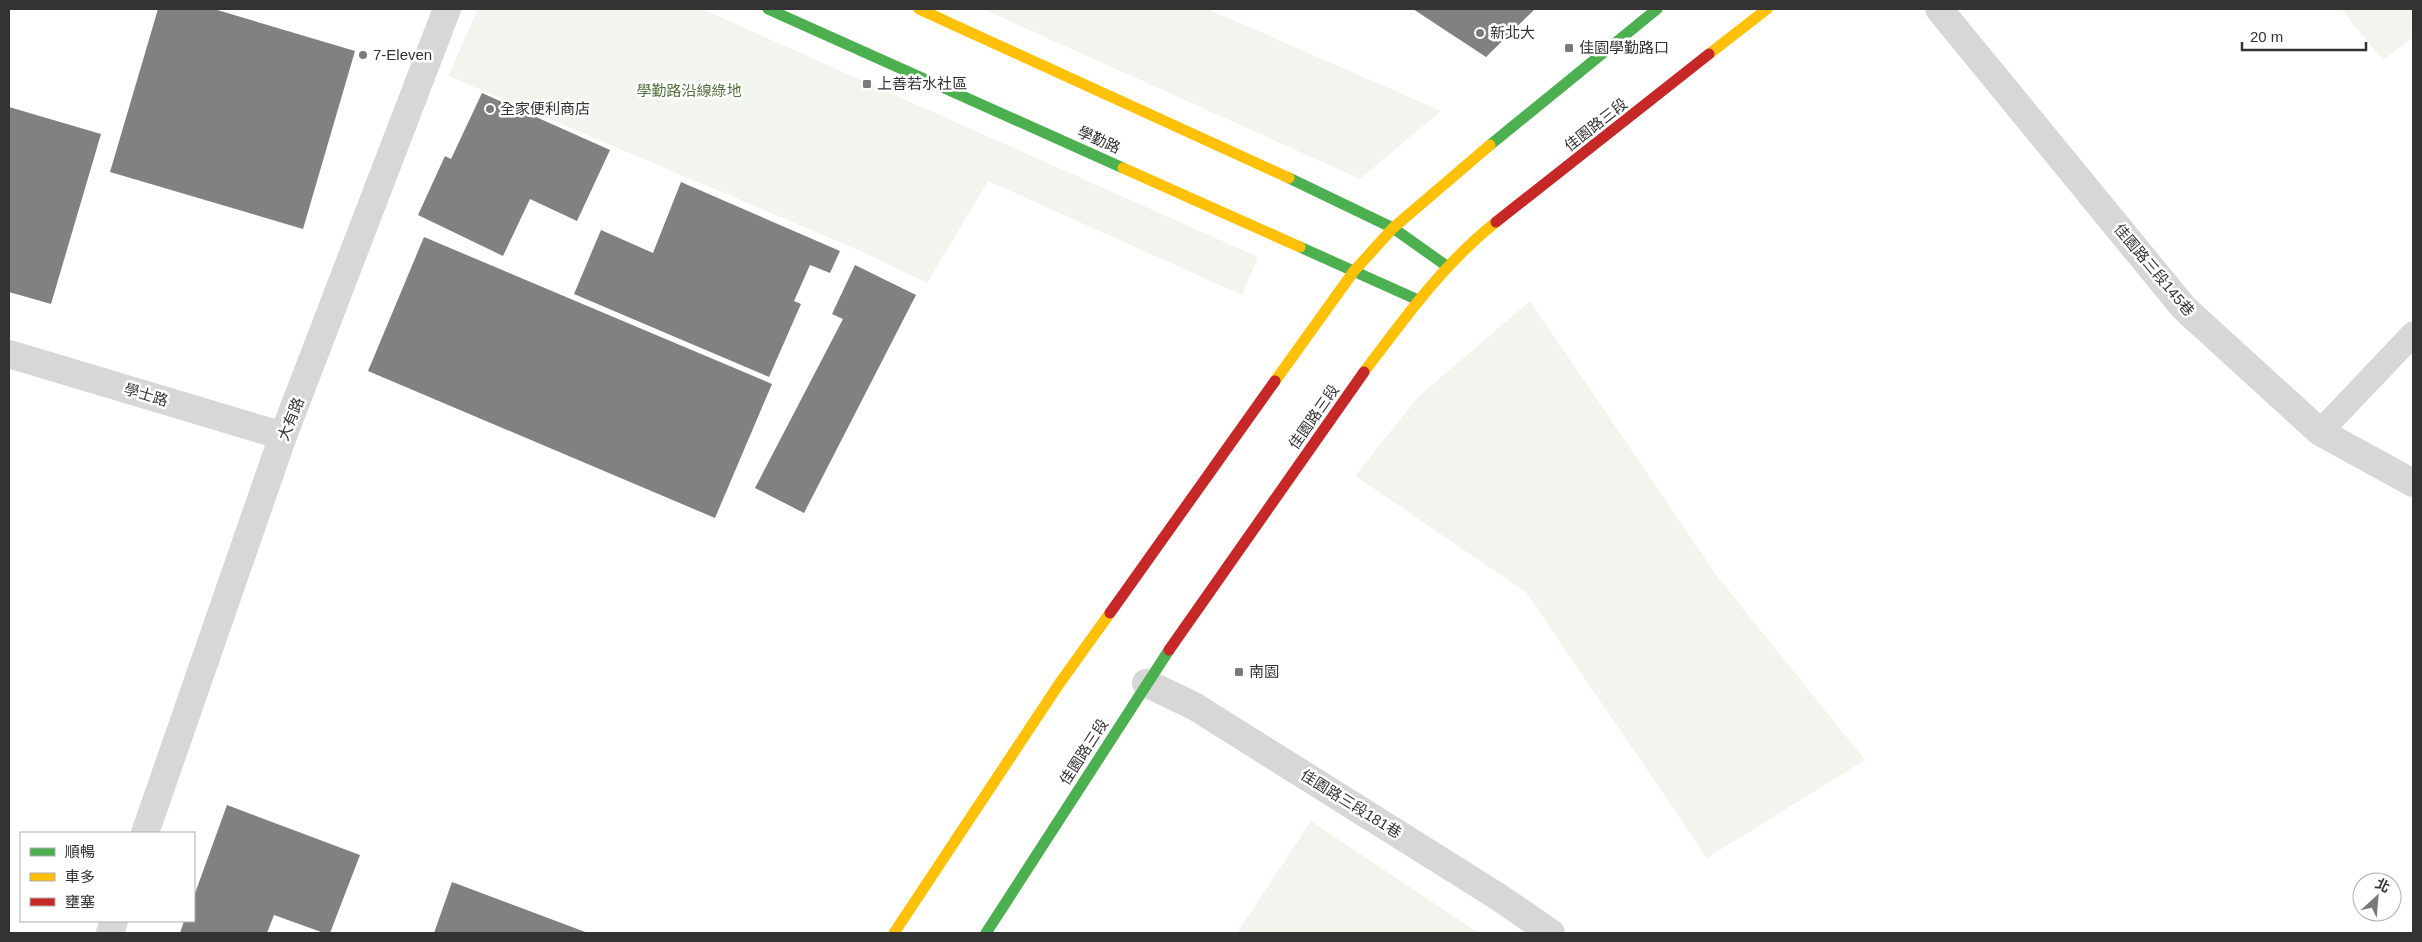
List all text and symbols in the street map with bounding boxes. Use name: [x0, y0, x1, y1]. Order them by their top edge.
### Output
scale bar: [2242, 20, 2366, 52]
place label: 新北大: [1490, 24, 1535, 41]
marker: 新北大: [1474, 27, 1486, 39]
text: 20 m: [2250, 28, 2283, 45]
place label: 佳園學勤路口: [1579, 39, 1669, 56]
marker: 佳園學勤路口: [1563, 42, 1575, 54]
place label: 7-Eleven: [373, 46, 432, 63]
marker: 7-Eleven: [357, 49, 369, 61]
place label: 上善若水社區: [877, 75, 967, 92]
marker: 上善若水社區: [861, 78, 873, 90]
park label: 學勤路沿線綠地: [636, 82, 742, 99]
street label: 佳園路三段: [1561, 95, 1630, 154]
place label: 全家便利商店: [500, 100, 590, 117]
marker: 全家便利商店: [484, 103, 496, 115]
street label: 學勤路: [1075, 123, 1123, 156]
street label: 佳園路三段145巷: [2111, 220, 2198, 319]
street label: 學士路: [122, 380, 170, 409]
street label: 佳園路三段: [1285, 381, 1342, 452]
street label: 大有路: [274, 395, 307, 443]
place label: 南園: [1249, 663, 1279, 680]
marker: 南園: [1233, 666, 1245, 678]
street label: 佳園路三段: [1056, 716, 1111, 788]
street label: 佳園路三段181巷: [1298, 766, 1405, 841]
legend: [20, 832, 195, 922]
text: 順暢: [65, 843, 95, 860]
text: 車多: [65, 868, 95, 885]
north arrow: [2352, 872, 2402, 922]
text: 北: [2373, 875, 2392, 896]
text: 壅塞: [65, 893, 95, 910]

